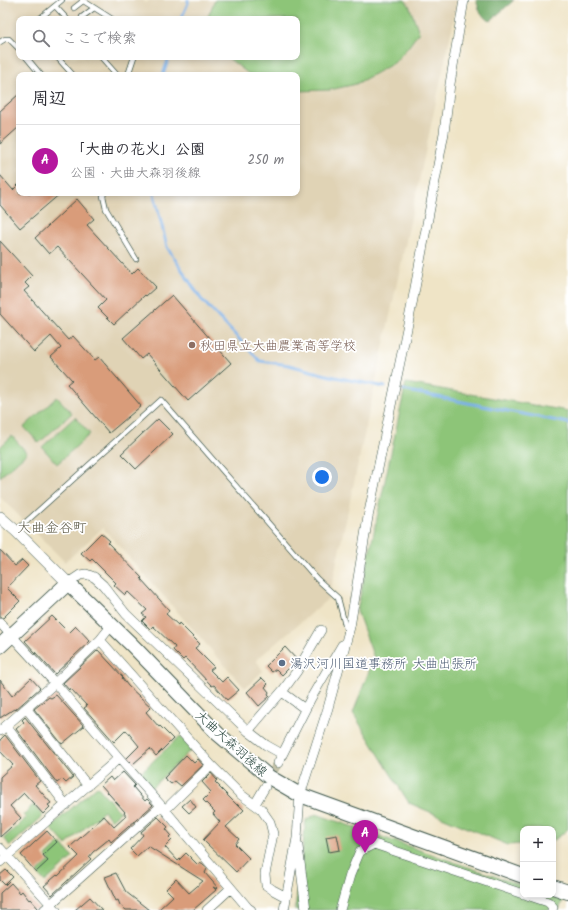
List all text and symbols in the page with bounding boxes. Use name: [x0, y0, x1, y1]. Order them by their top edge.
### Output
search box: [16, 16, 300, 60]
icon: search: [30, 27, 52, 49]
text: ここで検索: [62, 27, 137, 51]
text: 周辺: [32, 86, 66, 113]
text: 「大曲の花火」公園: [70, 138, 205, 162]
text: A: [41, 150, 49, 171]
text: 250 m: [247, 150, 284, 171]
text: 公園 · 大曲大森羽後線: [70, 163, 201, 184]
place label: 秋田県立大曲農業高等学校: [200, 336, 356, 357]
marker: 秋田県立大曲農業高等学校: [187, 340, 197, 350]
your location: [312, 467, 332, 487]
district label: 大曲金谷町: [17, 517, 87, 539]
place label: 湯沢河川国道事務所 大曲出張所: [290, 654, 477, 675]
marker: 湯沢河川国道事務所 大曲出張所: [277, 658, 287, 668]
street label: 大曲大森羽後線: [190, 706, 273, 783]
pin: A: [352, 820, 378, 853]
map controls: [520, 826, 556, 898]
button: +: [520, 826, 556, 862]
button: −: [520, 862, 556, 898]

